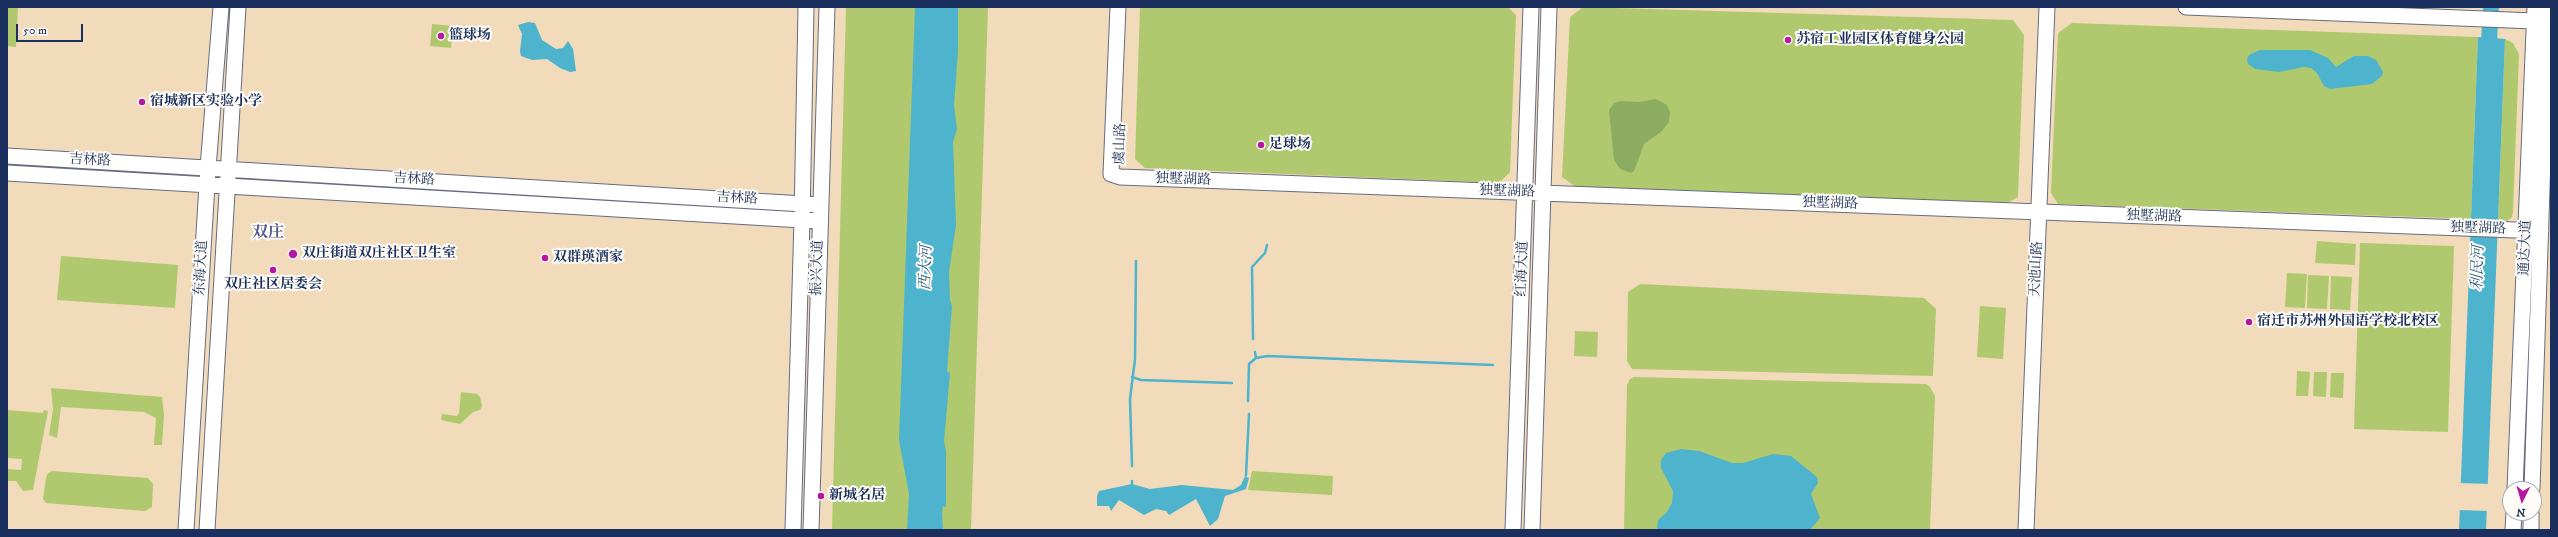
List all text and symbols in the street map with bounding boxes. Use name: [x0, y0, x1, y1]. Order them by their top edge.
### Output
scale bar: [18, 16, 85, 42]
text: 50 m: [23, 23, 47, 38]
place label: 篮球场: [449, 28, 491, 44]
marker: 篮球场: [436, 31, 446, 41]
place label: 苏宿工业园区体育健身公园: [1796, 32, 1964, 48]
marker: 苏宿工业园区体育健身公园: [1783, 35, 1793, 45]
place label: 宿城新区实验小学: [150, 94, 262, 110]
marker: 宿城新区实验小学: [137, 97, 147, 107]
street label: 虞山路: [1112, 123, 1130, 165]
place label: 足球场: [1269, 137, 1311, 153]
marker: 足球场: [1256, 140, 1266, 150]
street label: 吉林路: [69, 152, 111, 170]
street label: 吉林路: [393, 171, 435, 189]
street label: 独墅湖路: [1155, 171, 1211, 189]
street label: 独墅湖路: [1479, 183, 1535, 201]
street label: 吉林路: [716, 190, 758, 208]
street label: 独墅湖路: [1802, 195, 1858, 213]
street label: 独墅湖路: [2126, 208, 2182, 226]
street label: 独墅湖路: [2450, 220, 2506, 238]
street label: 通达大道: [2517, 220, 2535, 276]
district label: 双庄: [252, 224, 284, 244]
street label: 东海大道: [192, 240, 212, 296]
street label: 振兴大道: [809, 240, 827, 296]
street label: 红海大道: [1514, 241, 1532, 297]
street label: 天池山路: [2027, 241, 2047, 297]
water label: 西大河: [917, 245, 937, 291]
water label: 利民河: [2469, 245, 2489, 291]
place label: 双庄街道双庄社区卫生室: [302, 246, 456, 262]
marker: 双庄街道双庄社区卫生室: [287, 248, 299, 260]
place label: 双群瑛酒家: [553, 250, 623, 266]
marker: 双群瑛酒家: [540, 253, 550, 263]
marker: 双庄社区居委会: [268, 265, 278, 275]
place label: 双庄社区居委会: [224, 277, 322, 293]
place label: 宿迁市苏州外国语学校北校区: [2257, 314, 2439, 330]
marker: 宿迁市苏州外国语学校北校区: [2244, 317, 2254, 327]
north arrow: [2502, 481, 2542, 521]
place label: 新城名居: [829, 488, 885, 504]
marker: 新城名居: [816, 491, 826, 501]
text: N: [2516, 505, 2526, 519]

